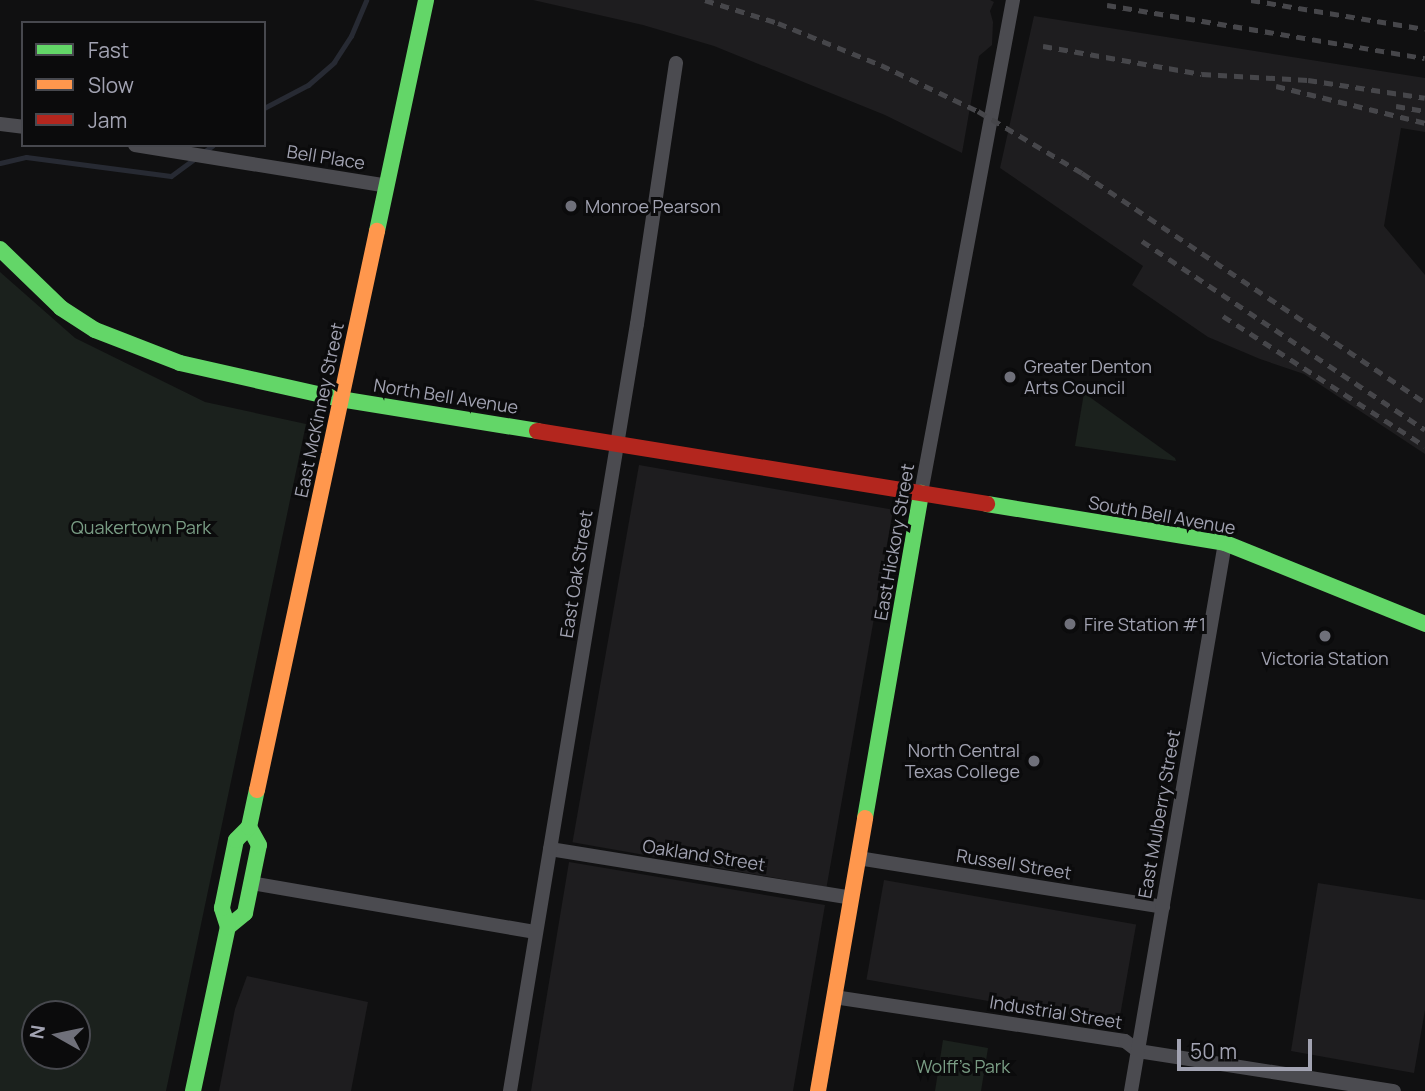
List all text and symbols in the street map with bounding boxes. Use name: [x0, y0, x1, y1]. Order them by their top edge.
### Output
legend: [21, 21, 266, 147]
text: Fast: [88, 36, 129, 64]
text: Slow: [88, 71, 134, 99]
text: Jam: [88, 106, 127, 134]
street label: Bell Place: [285, 140, 367, 174]
place label: Monroe Pearson: [585, 195, 721, 217]
marker: Monroe Pearson: [563, 198, 579, 214]
street label: East McKinney Street: [290, 321, 348, 499]
place label: Greater Denton Arts Council: [1024, 356, 1152, 398]
marker: Greater Denton Arts Council: [1002, 369, 1018, 385]
street label: North Bell Avenue: [372, 374, 520, 418]
street label: East Hickory Street: [870, 462, 918, 622]
street label: South Bell Avenue: [1087, 491, 1237, 539]
street label: East Oak Street: [555, 509, 597, 639]
park label: Quakertown Park: [71, 516, 211, 538]
place label: Fire Station #1: [1084, 613, 1206, 635]
marker: Fire Station #1: [1062, 616, 1078, 632]
marker: Victoria Station: [1317, 628, 1333, 644]
place label: Victoria Station: [1261, 647, 1389, 669]
street label: East Mulberry Street: [1134, 728, 1184, 900]
place label: North Central Texas College: [905, 740, 1020, 782]
marker: North Central Texas College: [1026, 753, 1042, 769]
street label: Oakland Street: [641, 835, 767, 875]
street label: Russell Street: [955, 844, 1073, 884]
street label: Industrial Street: [988, 991, 1124, 1033]
north arrow: [21, 1000, 91, 1070]
text: N: [23, 1023, 51, 1041]
scale bar: [1180, 1024, 1315, 1068]
text: 50 m: [1190, 1037, 1237, 1065]
park label: Wolff’s Park: [916, 1055, 1010, 1077]

